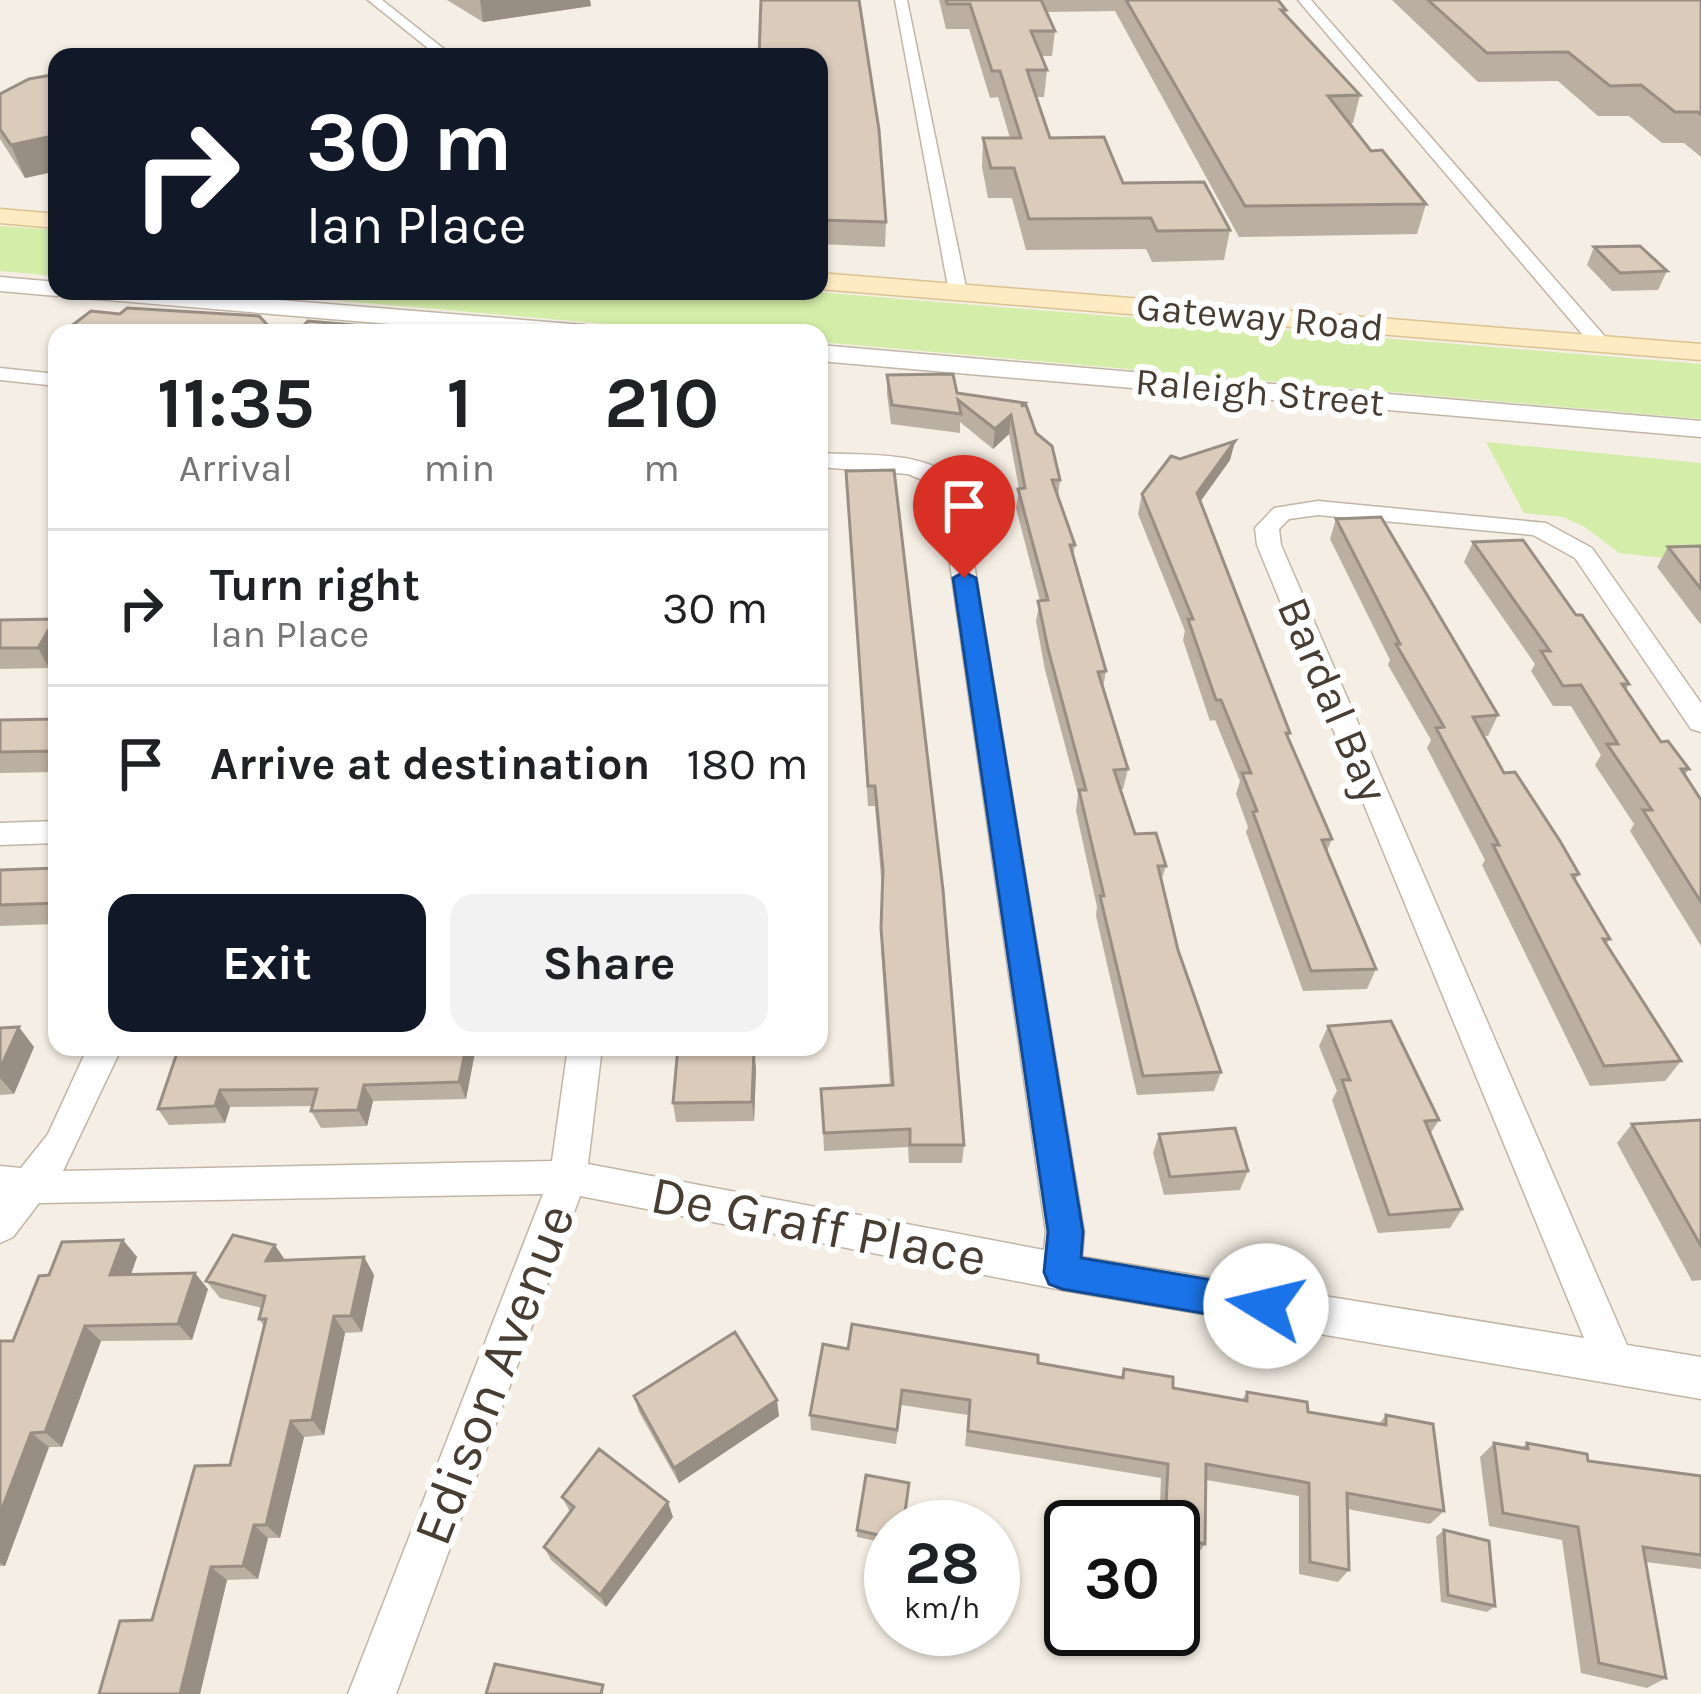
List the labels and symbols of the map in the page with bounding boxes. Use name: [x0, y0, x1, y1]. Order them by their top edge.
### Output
street label: Gateway Road: [1134, 283, 1386, 351]
street label: Raleigh Street: [1133, 358, 1386, 426]
pin: [913, 455, 1015, 578]
street label: Bardal Bay: [1266, 589, 1400, 810]
street label: De Graff Place: [646, 1162, 992, 1290]
street label: Edison Avenue: [400, 1195, 588, 1554]
position arrow: [1203, 1243, 1329, 1369]
speed limit sign: 30: [1044, 1500, 1200, 1656]

